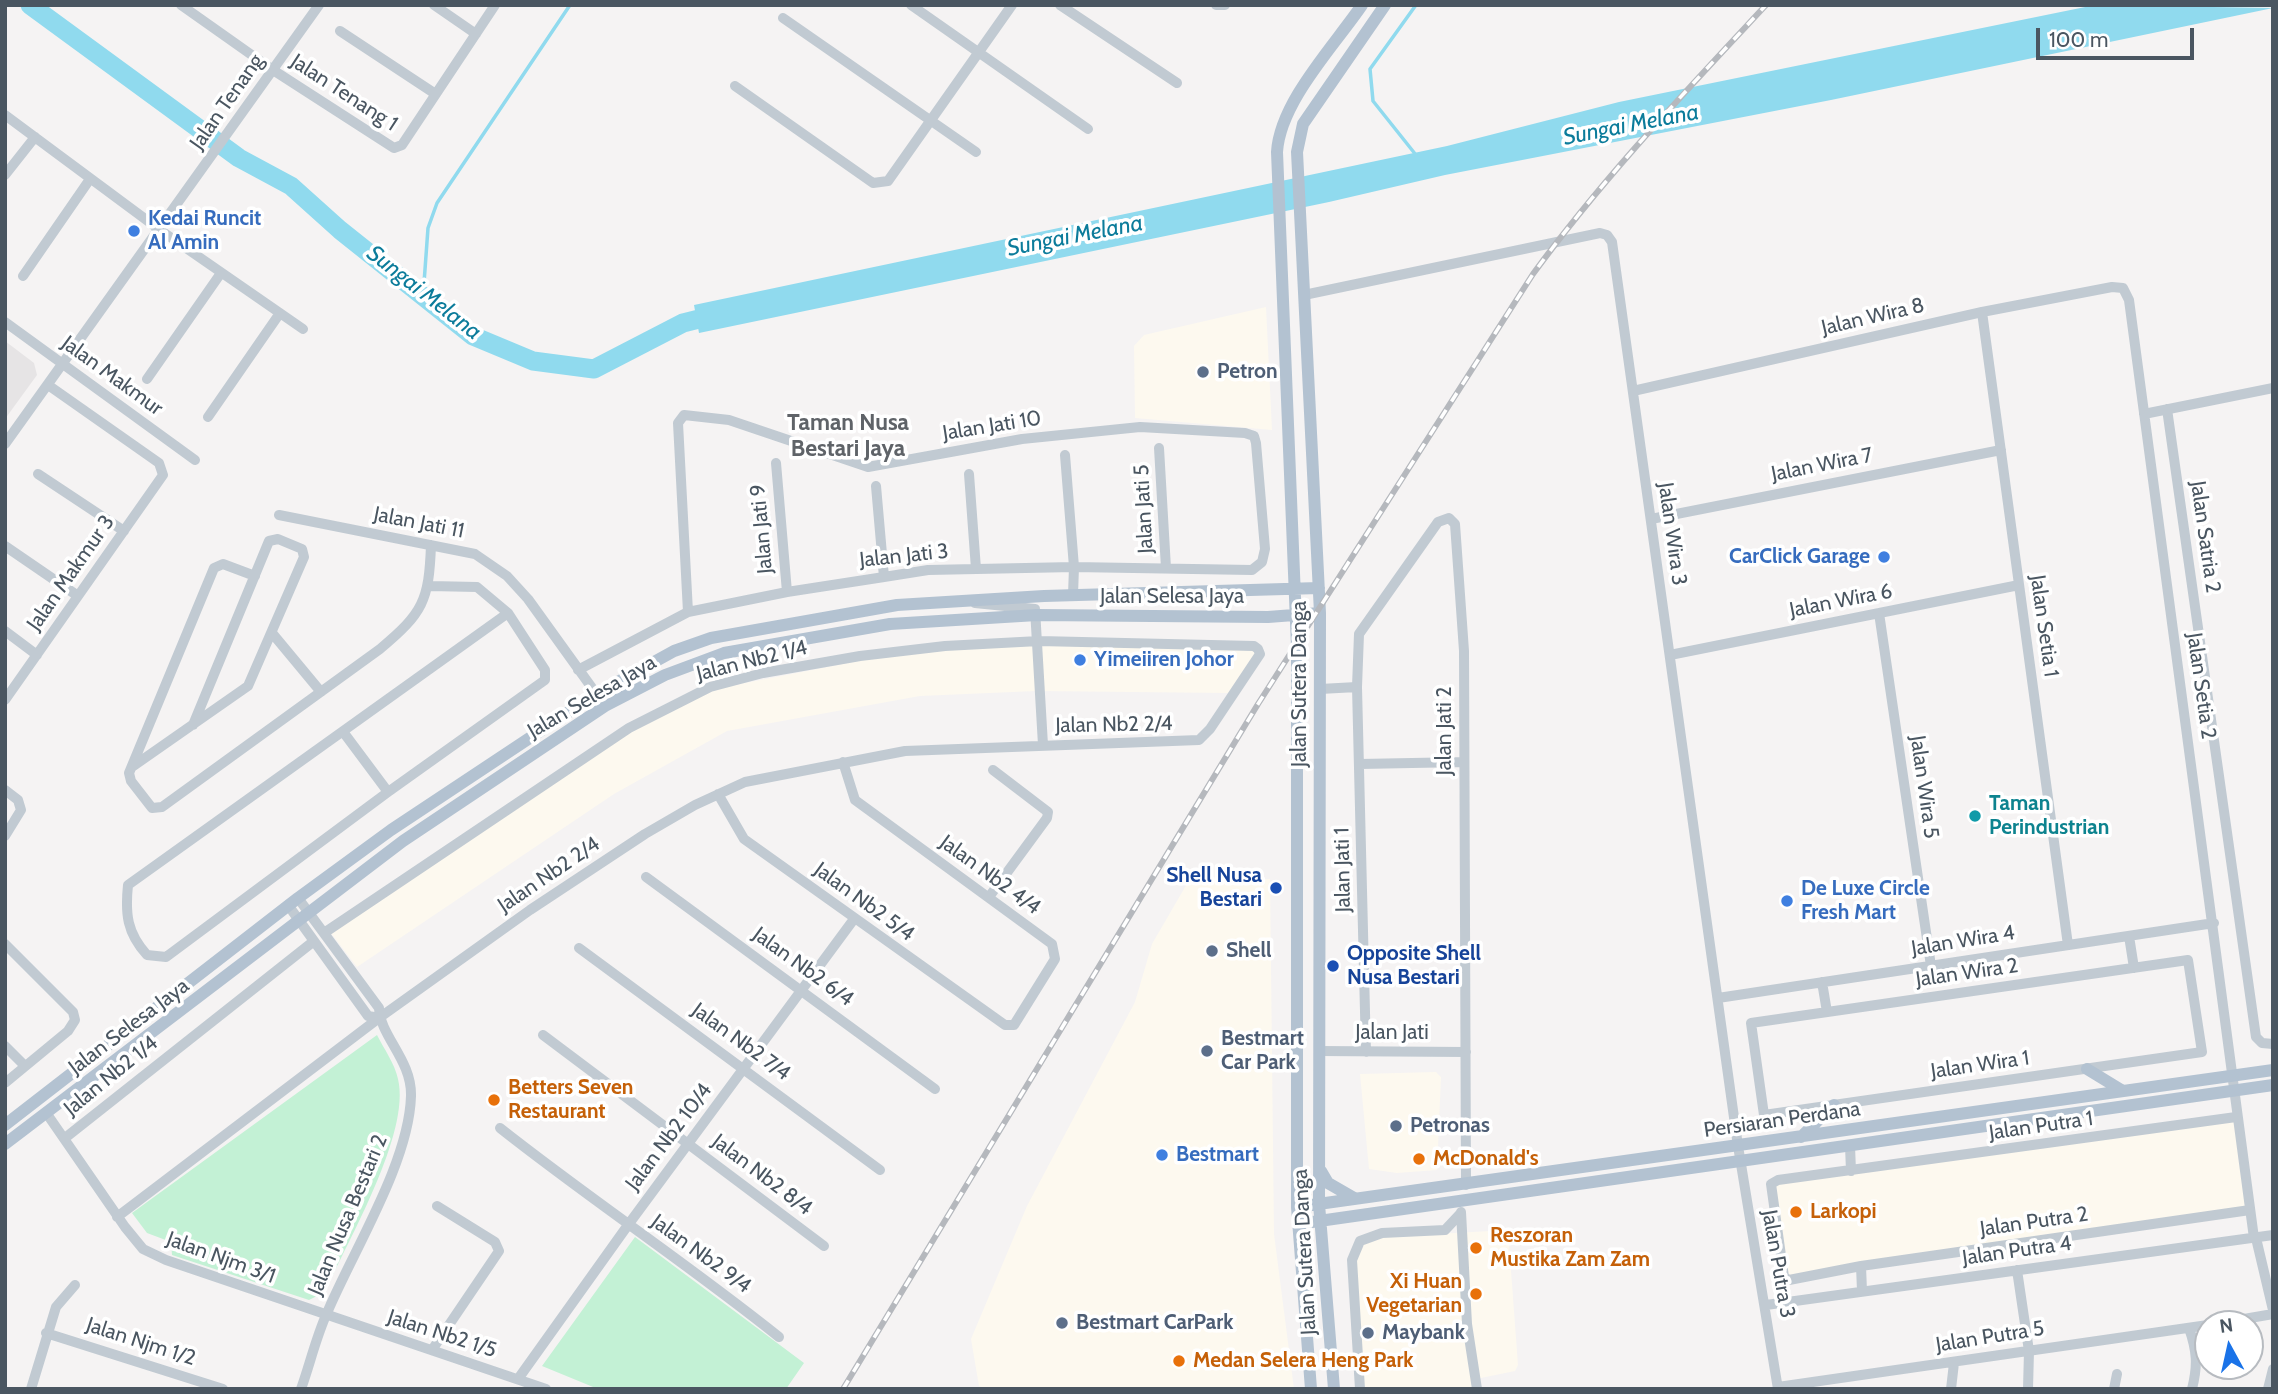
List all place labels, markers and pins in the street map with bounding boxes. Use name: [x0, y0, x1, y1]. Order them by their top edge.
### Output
place label: Kedai Runcit Al Amin: [148, 206, 261, 256]
marker: Kedai Runcit Al Amin: [126, 223, 142, 239]
place label: Petron: [1217, 359, 1278, 385]
marker: Petron: [1195, 364, 1211, 380]
place label: CarClick Garage: [1729, 544, 1870, 570]
marker: CarClick Garage: [1876, 549, 1892, 565]
place label: Yimeiiren Johor: [1094, 647, 1234, 673]
marker: Yimeiiren Johor: [1072, 652, 1088, 668]
place label: Taman Perindustrian: [1989, 791, 2109, 841]
marker: Taman Perindustrian: [1967, 808, 1983, 824]
place label: Shell Nusa Bestari: [1166, 863, 1262, 913]
place label: De Luxe Circle Fresh Mart: [1801, 876, 1930, 926]
marker: Shell Nusa Bestari: [1268, 880, 1284, 896]
marker: De Luxe Circle Fresh Mart: [1779, 893, 1795, 909]
place label: Shell: [1226, 938, 1271, 964]
place label: Opposite Shell Nusa Bestari: [1347, 941, 1481, 991]
marker: Shell: [1204, 943, 1220, 959]
marker: Opposite Shell Nusa Bestari: [1325, 958, 1341, 974]
place label: Bestmart Car Park: [1221, 1026, 1304, 1076]
marker: Bestmart Car Park: [1199, 1043, 1215, 1059]
place label: Betters Seven Restaurant: [508, 1075, 633, 1125]
marker: Betters Seven Restaurant: [486, 1092, 502, 1108]
place label: Petronas: [1410, 1113, 1490, 1139]
marker: Petronas: [1388, 1118, 1404, 1134]
place label: Bestmart: [1176, 1142, 1259, 1168]
place label: McDonald's: [1433, 1146, 1539, 1172]
marker: Bestmart: [1154, 1147, 1170, 1163]
marker: McDonald's: [1411, 1151, 1427, 1167]
place label: Larkopi: [1810, 1199, 1877, 1225]
marker: Larkopi: [1788, 1204, 1804, 1220]
place label: Reszoran Mustika Zam Zam: [1490, 1223, 1650, 1273]
marker: Reszoran Mustika Zam Zam: [1468, 1240, 1484, 1256]
place label: Xi Huan Vegetarian: [1366, 1269, 1462, 1319]
marker: Xi Huan Vegetarian: [1468, 1286, 1484, 1302]
place label: Bestmart CarPark: [1076, 1310, 1233, 1336]
marker: Bestmart CarPark: [1054, 1315, 1070, 1331]
place label: Maybank: [1382, 1320, 1465, 1346]
marker: Maybank: [1360, 1325, 1376, 1341]
place label: Medan Selera Heng Park: [1193, 1348, 1414, 1374]
marker: Medan Selera Heng Park: [1171, 1353, 1187, 1369]

